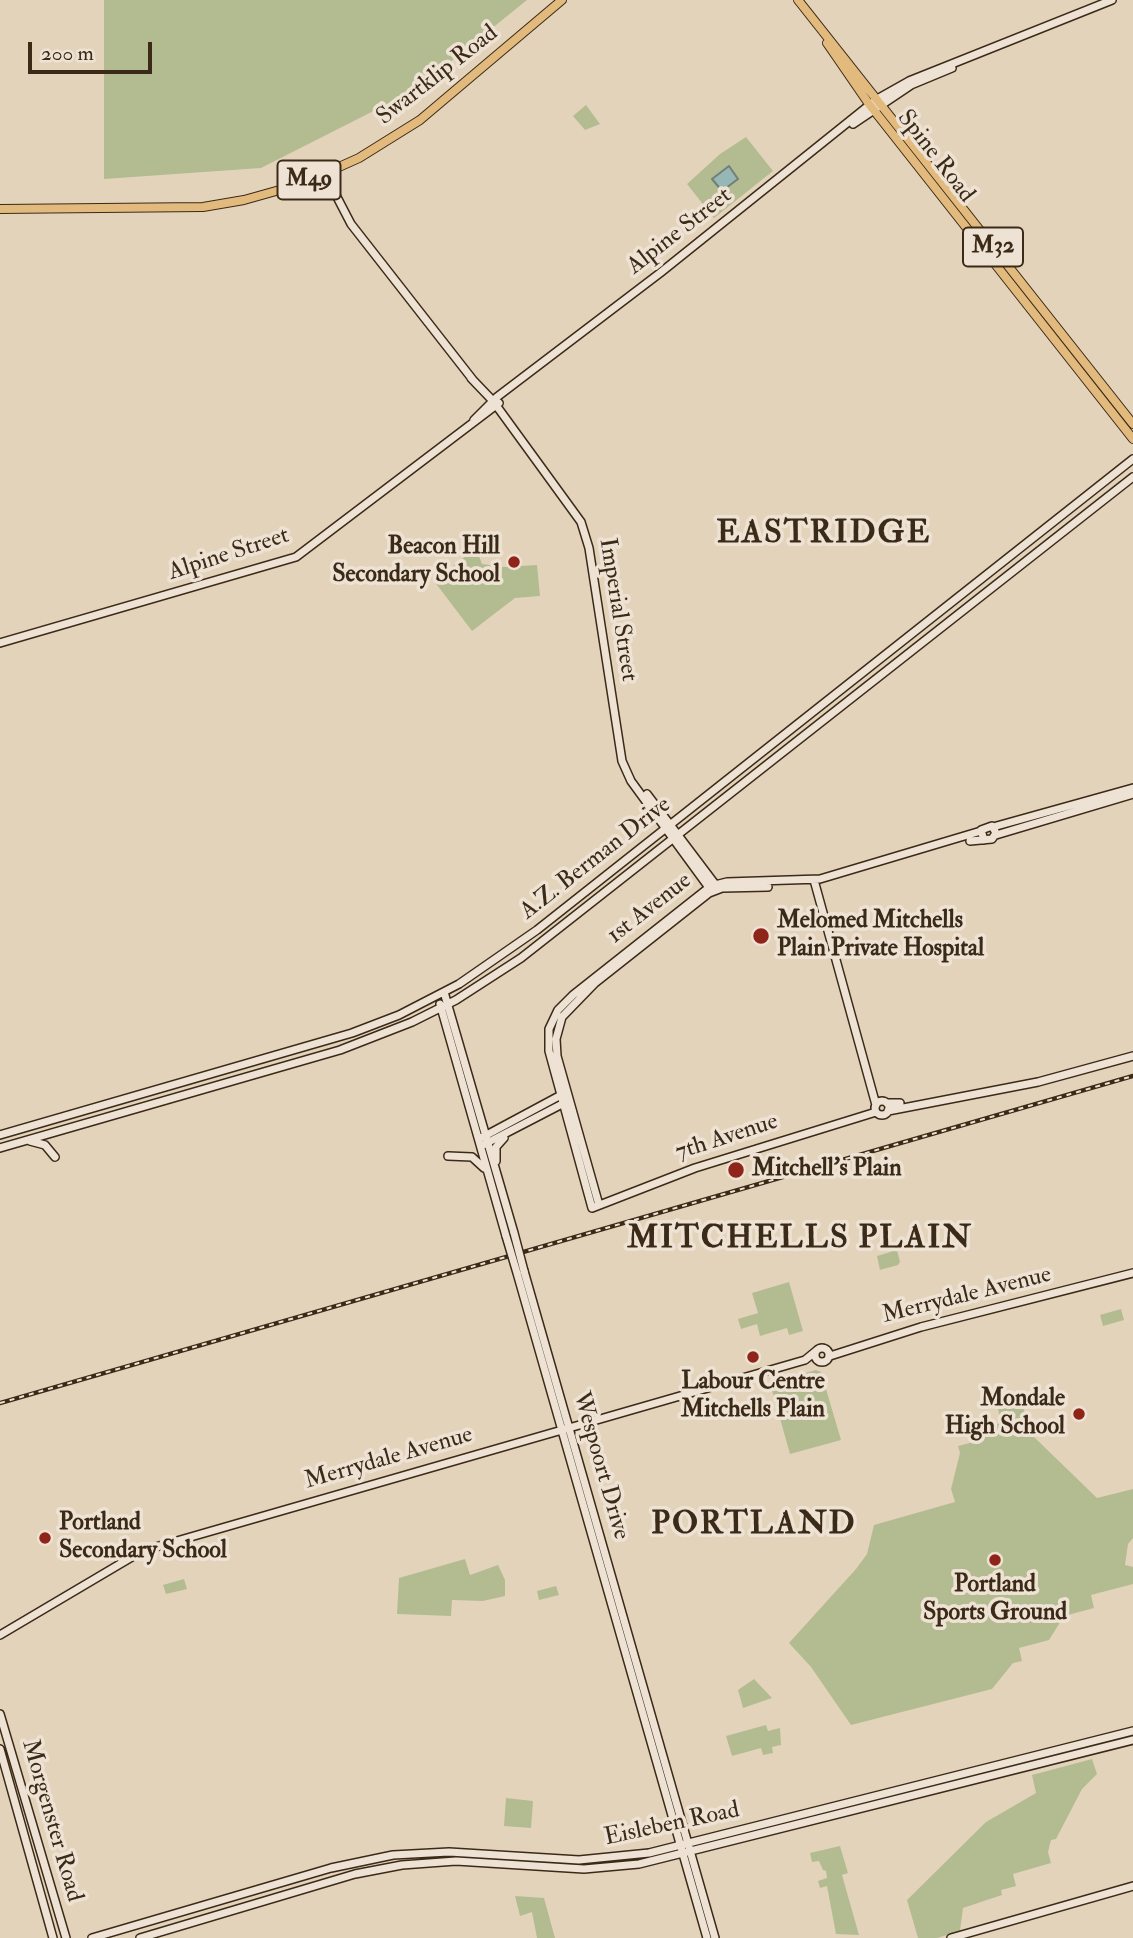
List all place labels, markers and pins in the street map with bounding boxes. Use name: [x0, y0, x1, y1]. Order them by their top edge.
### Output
place label: Beacon Hill Secondary School: [332, 534, 500, 590]
marker: Beacon Hill Secondary School: [506, 554, 522, 570]
place label: Melomed Mitchells Plain Private Hospital: [777, 908, 984, 964]
marker: Melomed Mitchells Plain Private Hospital: [751, 926, 771, 946]
place label: Mitchell's Plain: [752, 1156, 902, 1184]
marker: Mitchell's Plain: [726, 1160, 746, 1180]
marker: Labour Centre Mitchells Plain: [745, 1349, 761, 1365]
place label: Labour Centre Mitchells Plain: [681, 1369, 825, 1425]
place label: Mondale High School: [945, 1386, 1065, 1442]
marker: Mondale High School: [1071, 1406, 1087, 1422]
place label: Portland Secondary School: [59, 1510, 227, 1566]
marker: Portland Secondary School: [37, 1530, 53, 1546]
marker: Portland Sports Ground: [987, 1552, 1003, 1568]
place label: Portland Sports Ground: [923, 1572, 1067, 1628]

